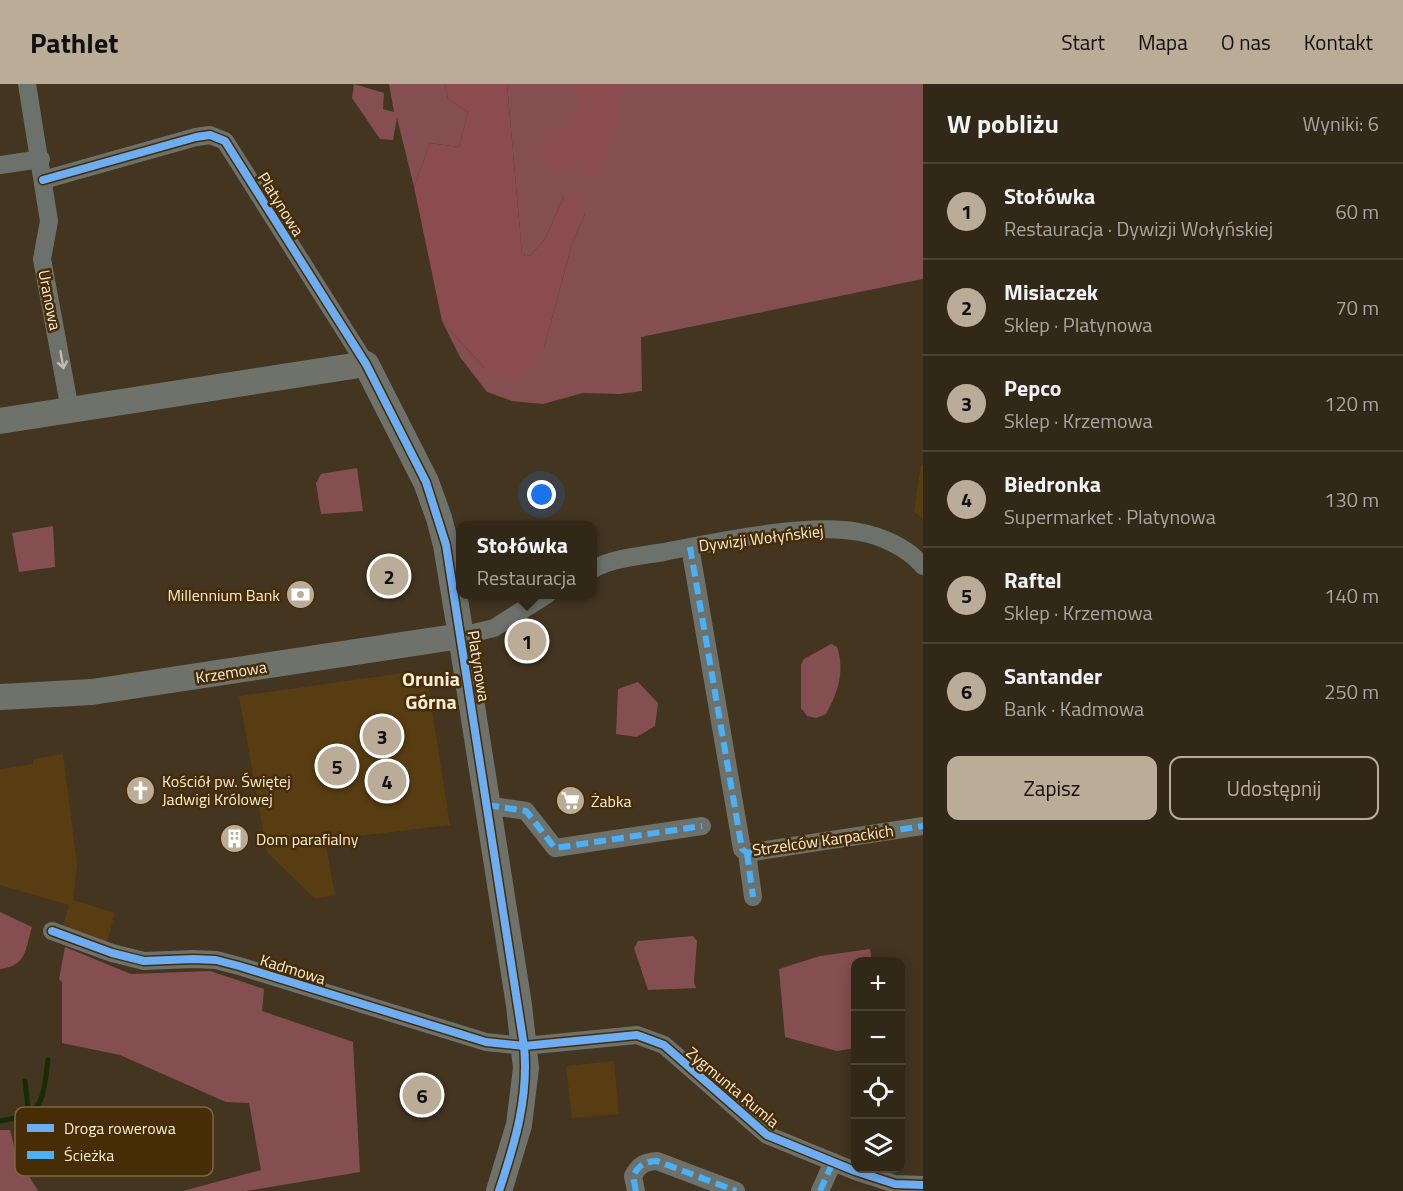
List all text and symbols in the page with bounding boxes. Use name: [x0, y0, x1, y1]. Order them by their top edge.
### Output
text: Pathlet: [30, 21, 118, 64]
text: Start: [1061, 26, 1105, 58]
text: Mapa: [1138, 26, 1188, 58]
text: O nas: [1221, 26, 1271, 58]
text: Kontakt: [1304, 26, 1373, 58]
text: W pobliżu: [947, 104, 1059, 143]
text: Wyniki: 6: [1303, 108, 1379, 139]
street label: Platynowa: [252, 167, 310, 241]
text: Stołówka: [1004, 179, 1095, 213]
text: 1: [961, 196, 972, 227]
text: 60 m: [1335, 196, 1379, 227]
text: Restauracja · Dywizji Wołyńskiej: [1004, 213, 1273, 244]
street label: Uranowa: [32, 268, 68, 332]
text: Misiaczek: [1004, 275, 1098, 309]
text: 2: [961, 292, 972, 323]
text: 70 m: [1335, 292, 1379, 323]
text: Sklep · Platynowa: [1004, 309, 1152, 340]
one-way arrow: [56, 350, 67, 370]
text: Pepco: [1004, 371, 1062, 405]
text: 3: [961, 388, 972, 419]
text: 120 m: [1324, 388, 1379, 419]
text: Sklep · Krzemowa: [1004, 405, 1153, 436]
text: Biedronka: [1004, 467, 1101, 501]
your location: [527, 480, 556, 509]
text: 4: [961, 484, 972, 515]
text: 130 m: [1324, 484, 1379, 515]
text: Supermarket · Platynowa: [1004, 501, 1216, 532]
street label: Dywizji Wołyńskiej: [697, 518, 825, 558]
popup: [456, 521, 597, 599]
text: Stołówka: [477, 528, 568, 562]
pin: 2: [370, 554, 408, 598]
text: Restauracja: [477, 562, 576, 593]
text: Raftel: [1004, 563, 1062, 597]
bank icon: Millennium Bank: [285, 579, 317, 611]
text: 5: [961, 580, 972, 611]
text: 140 m: [1324, 580, 1379, 611]
place label: Millennium Bank: [167, 583, 280, 607]
text: Sklep · Krzemowa: [1004, 597, 1153, 628]
pin: 1: [508, 618, 546, 664]
street label: Platynowa: [462, 629, 496, 703]
street label: Krzemowa: [194, 655, 268, 689]
text: Santander: [1004, 659, 1102, 693]
district label: Orunia Górna: [402, 663, 460, 717]
text: 6: [961, 676, 972, 707]
text: 250 m: [1324, 676, 1379, 707]
text: Bank · Kadmowa: [1004, 693, 1144, 724]
pin: 3: [362, 714, 401, 758]
pin: 5: [318, 744, 356, 788]
button: Zapisz: [947, 756, 1157, 820]
button: Udostępnij: [1169, 756, 1379, 820]
pin: 4: [368, 758, 406, 804]
place label: Kościół pw. Świętej Jadwigi Królowej: [162, 769, 291, 811]
church icon: Kościół pw. Świętej Jadwigi Królowej: [125, 774, 157, 806]
supermarket icon: Żabka: [554, 785, 586, 817]
place label: Żabka: [591, 789, 632, 813]
street label: Strzelców Karpackich: [751, 818, 895, 862]
building icon: Dom parafialny: [219, 823, 251, 855]
place label: Dom parafialny: [256, 827, 359, 851]
street label: Kadmowa: [257, 948, 329, 990]
map controls: [851, 957, 905, 1173]
button: +: [851, 957, 905, 1011]
button: −: [851, 1011, 905, 1065]
street label: Zygmunta Rumla: [681, 1041, 785, 1133]
button: locate: [851, 1065, 905, 1119]
pin: 6: [402, 1072, 442, 1118]
legend: [15, 1107, 213, 1176]
text: Droga rowerowa: [64, 1116, 176, 1140]
button: layers: [851, 1119, 905, 1173]
text: Ścieżka: [64, 1143, 114, 1167]

